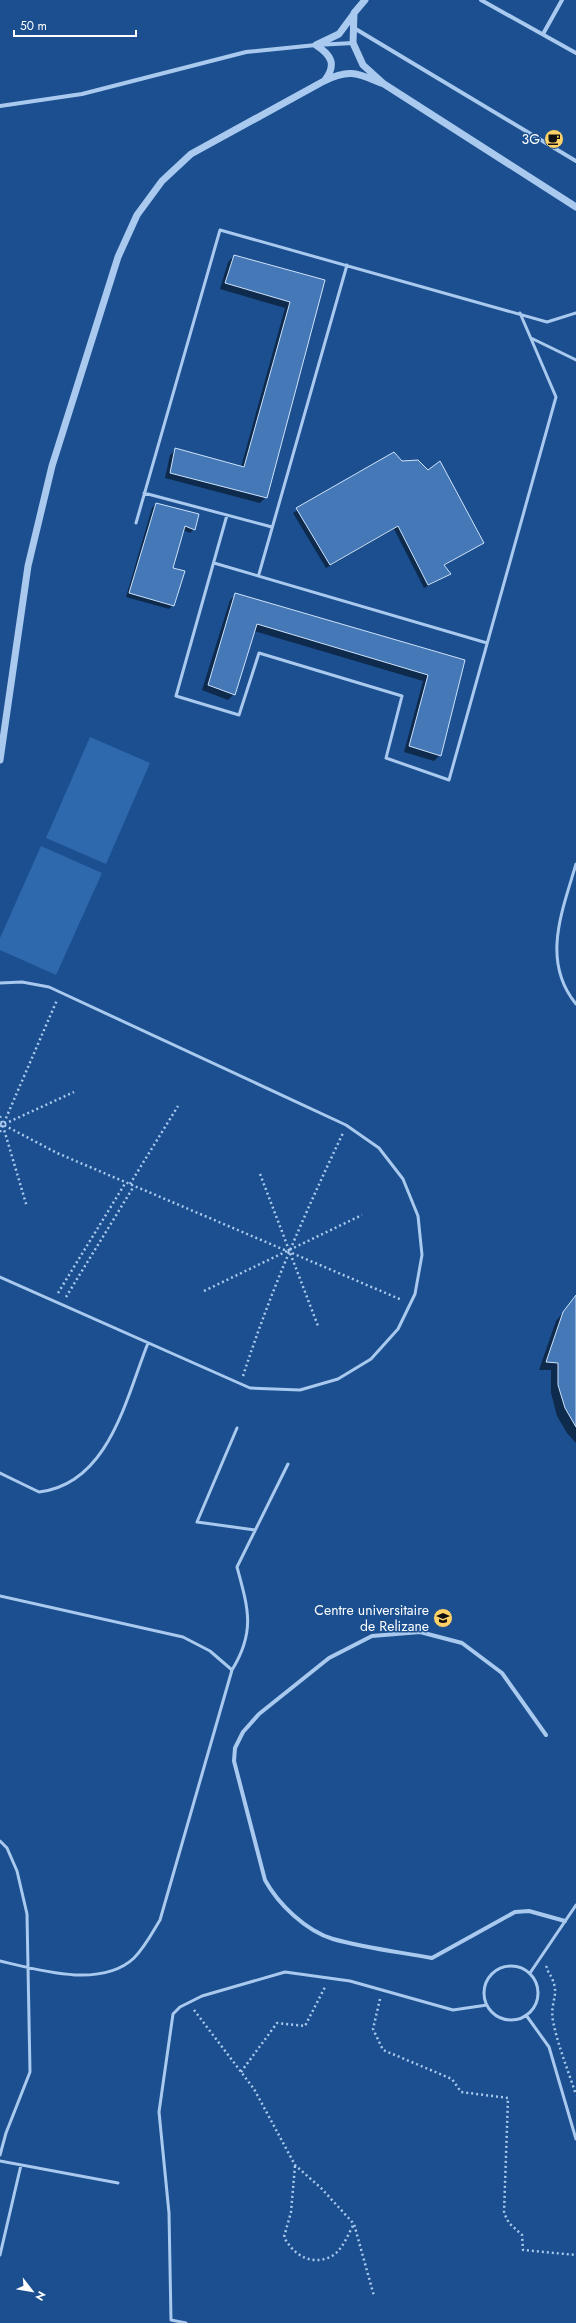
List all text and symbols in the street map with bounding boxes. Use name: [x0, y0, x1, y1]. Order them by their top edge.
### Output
scale bar: [14, 12, 136, 38]
text: 50 m: [20, 17, 47, 35]
cafe icon: 3G: [543, 128, 565, 150]
place label: 3G: [522, 129, 540, 149]
place label: Centre universitaire de Relizane: [314, 1600, 429, 1636]
school or university icon: Centre universitaire de Relizane: [432, 1607, 454, 1629]
north arrow: [12, 2271, 52, 2311]
text: N: [31, 2288, 50, 2304]

